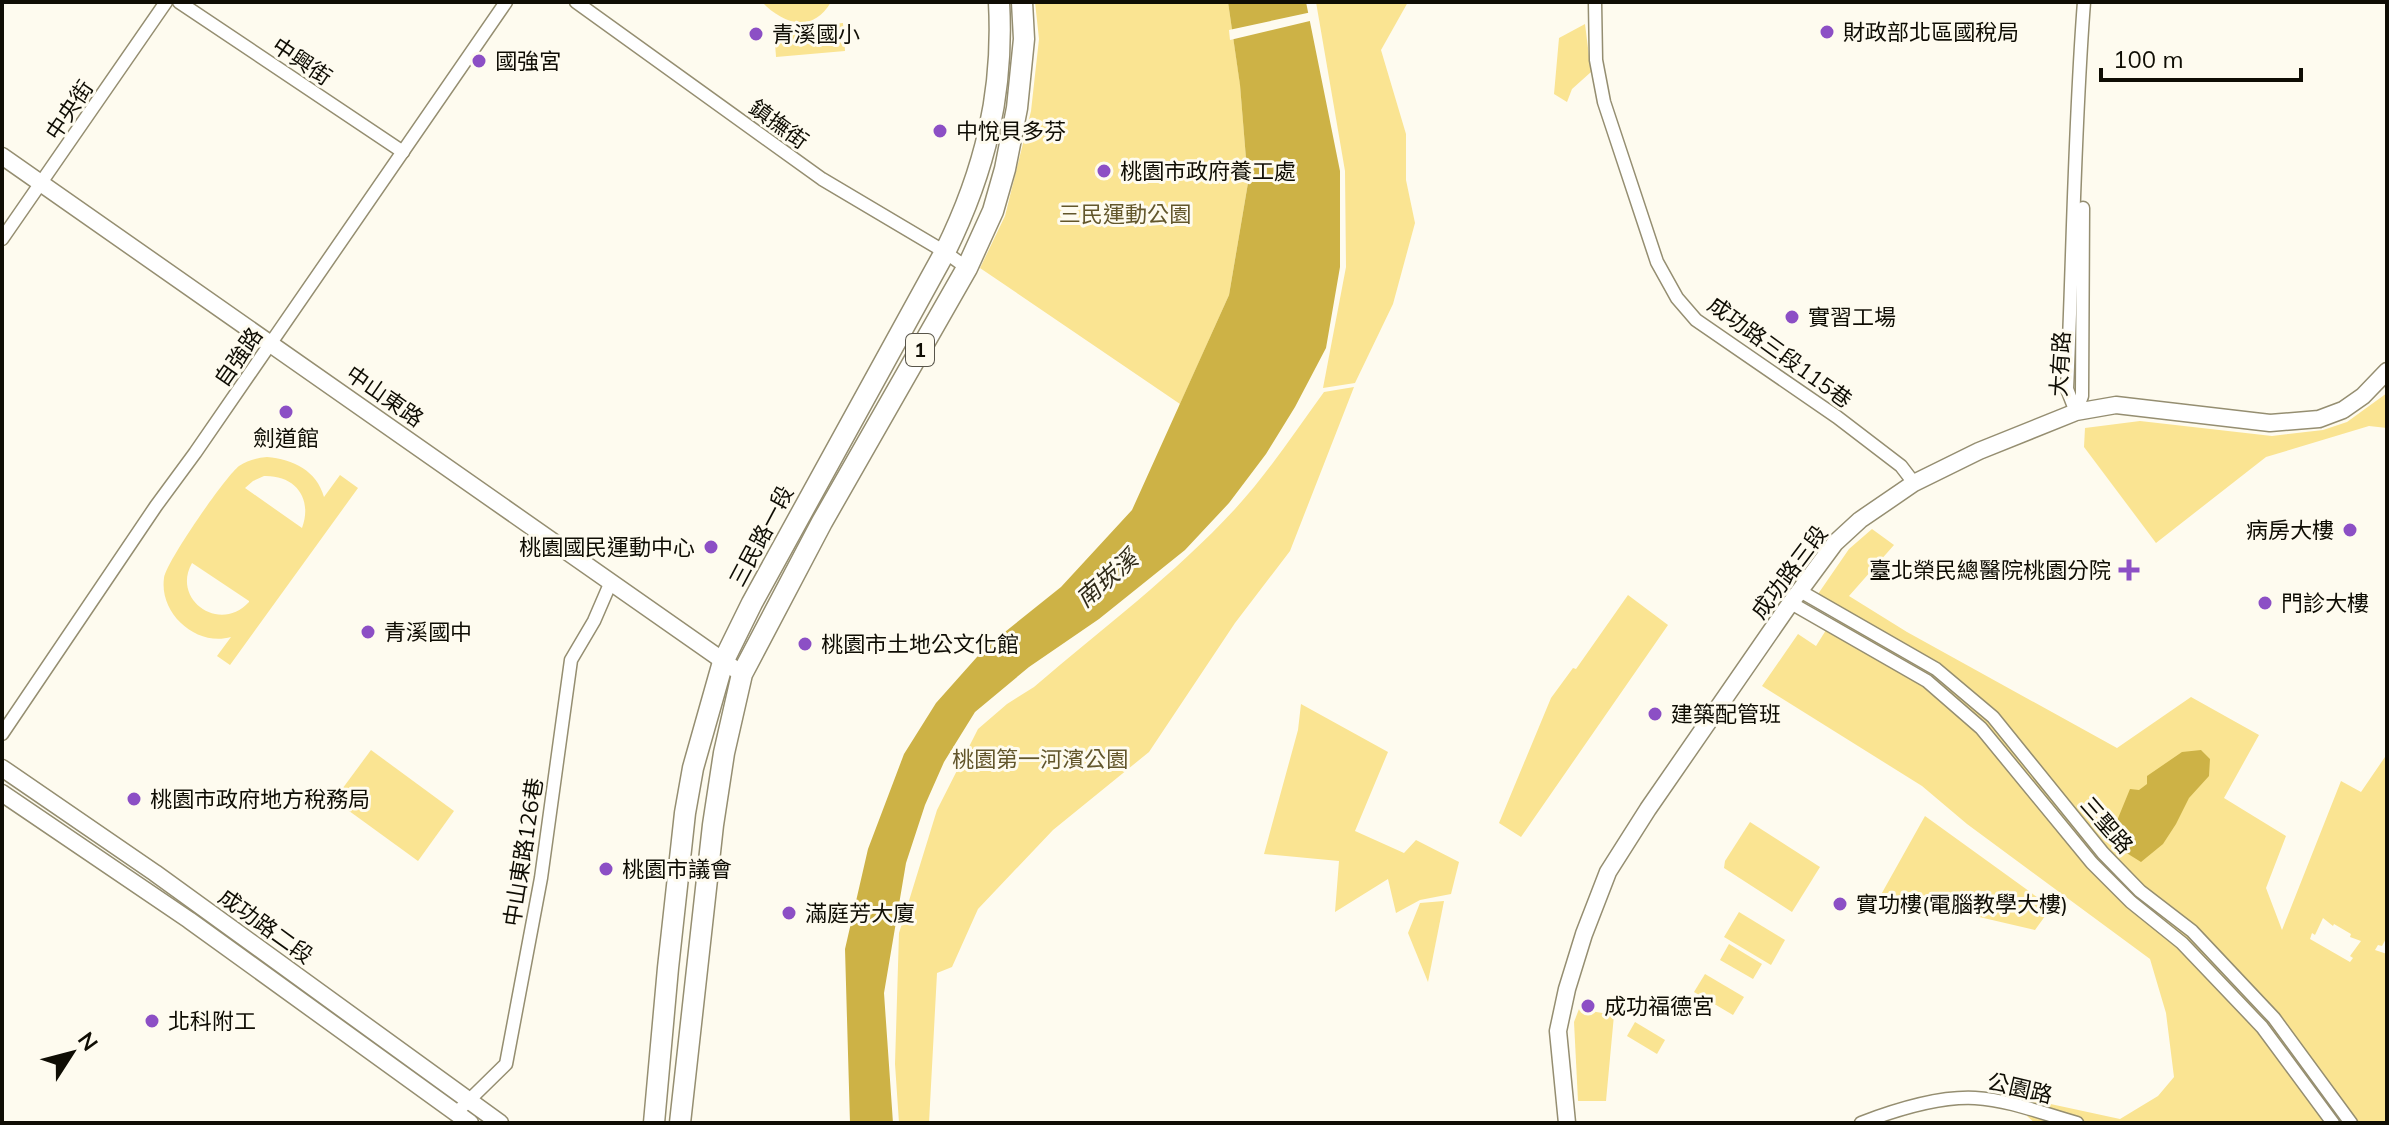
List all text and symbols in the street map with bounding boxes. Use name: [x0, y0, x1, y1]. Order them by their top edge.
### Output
place label: 財政部北區國稅局: [1843, 18, 2019, 46]
place label: 青溪國小: [772, 20, 860, 48]
marker: 財政部北區國稅局: [1818, 23, 1836, 41]
marker: 青溪國小: [747, 25, 765, 43]
street label: 中興街: [267, 31, 337, 91]
scale bar: [2101, 32, 2301, 82]
text: 100 m: [2113, 44, 2184, 74]
place label: 國強宮: [495, 47, 561, 75]
marker: 國強宮: [470, 52, 488, 70]
street label: 中央街: [39, 75, 99, 145]
street label: 鎮撫街: [744, 93, 814, 155]
place label: 中悅貝多芬: [956, 117, 1066, 145]
marker: 中悅貝多芬: [931, 122, 949, 140]
place label: 桃園市政府養工處: [1120, 157, 1296, 185]
marker: 桃園市政府養工處: [1095, 162, 1113, 180]
park label: 三民運動公園: [1059, 200, 1191, 228]
street label: 成功路三段115巷: [1702, 290, 1858, 414]
place label: 實習工場: [1808, 303, 1896, 331]
marker: 實習工場: [1783, 308, 1801, 326]
street label: 自強路: [208, 322, 268, 392]
street label: 大有路: [2044, 330, 2076, 398]
road number: 1: [906, 334, 934, 366]
street label: 中山東路: [341, 359, 429, 433]
marker: 劍道館: [277, 403, 295, 421]
place label: 劍道館: [253, 424, 319, 452]
street label: 三民路一段: [723, 481, 799, 591]
place label: 病房大樓: [2246, 516, 2334, 544]
street label: 成功路三段: [1745, 520, 1833, 624]
marker: 病房大樓: [2341, 521, 2359, 539]
place label: 桃園國民運動中心: [519, 533, 695, 561]
marker: 桃園國民運動中心: [702, 538, 720, 556]
water label: 南崁溪: [1069, 541, 1146, 613]
place label: 臺北榮民總醫院桃園分院: [1869, 556, 2111, 584]
marker: 臺北榮民總醫院桃園分院: [2118, 559, 2140, 581]
place label: 門診大樓: [2281, 589, 2369, 617]
marker: 門診大樓: [2256, 594, 2274, 612]
place label: 青溪國中: [384, 618, 472, 646]
marker: 青溪國中: [359, 623, 377, 641]
place label: 桃園市土地公文化館: [821, 630, 1019, 658]
marker: 桃園市土地公文化館: [796, 635, 814, 653]
place label: 建築配管班: [1671, 700, 1781, 728]
marker: 建築配管班: [1646, 705, 1664, 723]
park label: 桃園第一河濱公園: [952, 745, 1128, 773]
street label: 中山東路126巷: [497, 776, 549, 928]
place label: 桃園市政府地方稅務局: [150, 785, 370, 813]
marker: 桃園市政府地方稅務局: [125, 790, 143, 808]
street label: 三聖路: [2075, 791, 2139, 859]
place label: 桃園市議會: [622, 855, 732, 883]
marker: 桃園市議會: [597, 860, 615, 878]
street label: 成功路二段: [213, 882, 319, 970]
place label: 實功樓(電腦教學大樓): [1856, 890, 2068, 918]
marker: 實功樓(電腦教學大樓): [1831, 895, 1849, 913]
place label: 滿庭芳大廈: [805, 899, 915, 927]
marker: 滿庭芳大廈: [780, 904, 798, 922]
place label: 成功福德宮: [1604, 992, 1714, 1020]
marker: 成功福德宮: [1579, 997, 1597, 1015]
place label: 北科附工: [168, 1007, 256, 1035]
marker: 北科附工: [143, 1012, 161, 1030]
north arrow: [32, 1013, 112, 1093]
text: N: [72, 1026, 104, 1056]
street label: 公園路: [1985, 1067, 2055, 1109]

